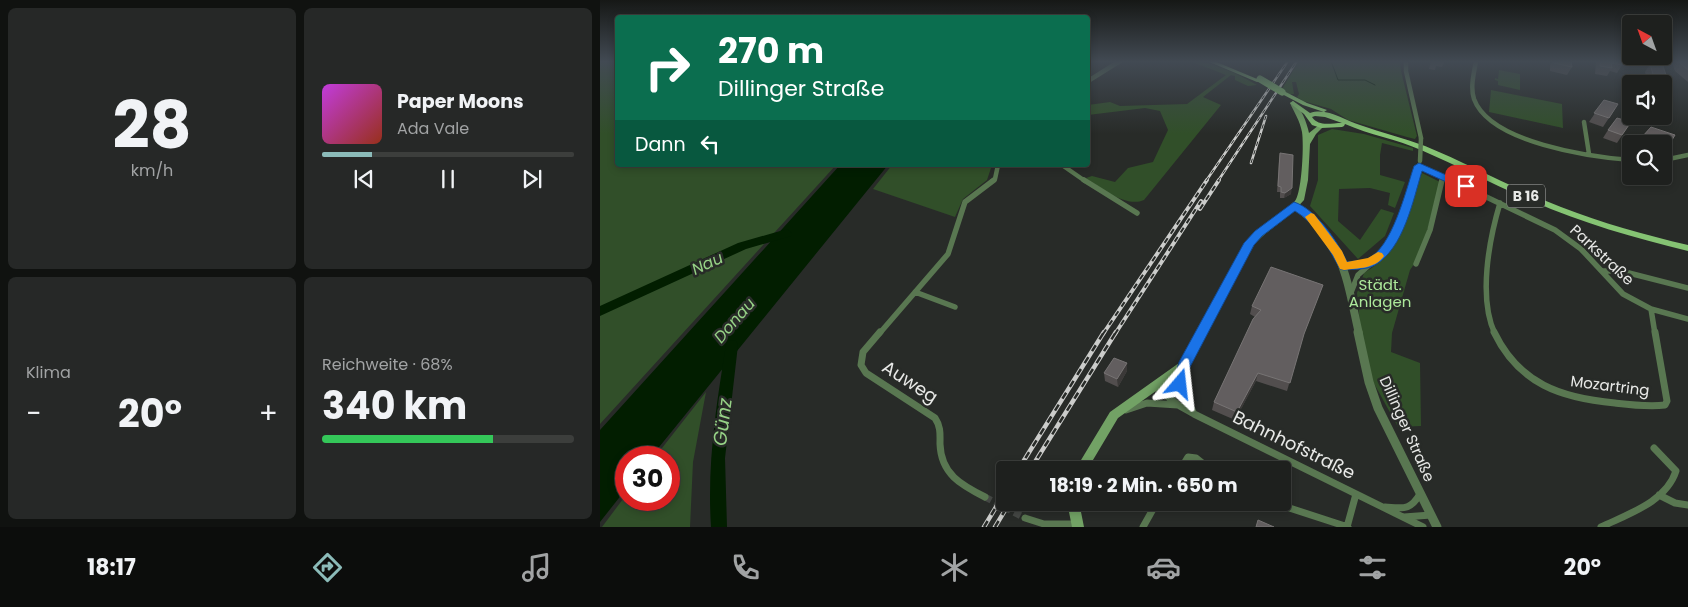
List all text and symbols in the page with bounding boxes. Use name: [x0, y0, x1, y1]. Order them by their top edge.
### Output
north arrow: [1622, 15, 1672, 65]
map controls: [1622, 15, 1672, 185]
text: 270 m: [718, 26, 824, 75]
icon: right: [635, 35, 700, 100]
text: Dillinger Straße: [718, 73, 885, 104]
button: sound: [1622, 75, 1672, 125]
text: 28: [112, 80, 192, 171]
text: Paper Moons: [397, 88, 524, 115]
text: Ada Vale: [397, 117, 469, 140]
icon: left: [696, 130, 724, 158]
text: Dann: [635, 131, 686, 158]
button: search: [1622, 135, 1672, 185]
text: km/h: [131, 159, 173, 182]
icon: previous: [350, 165, 378, 193]
icon: pause: [434, 165, 462, 193]
icon: next: [518, 165, 546, 193]
pin: [1445, 165, 1487, 207]
icon: arrive: [1452, 172, 1480, 200]
road number: B 16: [1507, 185, 1545, 208]
street label: Parkstraße: [1566, 219, 1639, 290]
water label: Nau: [688, 246, 727, 281]
park label: Städt. Anlagen: [1349, 274, 1411, 312]
water label: Donau: [708, 293, 760, 348]
text: Reichweite · 68%: [322, 353, 453, 376]
street label: Auweg: [878, 354, 943, 409]
position arrow: [1153, 357, 1205, 409]
text: Klima: [26, 361, 71, 384]
street label: Mozartring: [1569, 370, 1651, 401]
street label: Dillinger Straße: [1375, 373, 1440, 485]
text: 340 km: [322, 379, 467, 432]
text: 20°: [118, 387, 182, 440]
text: −: [26, 394, 41, 433]
text: +: [259, 394, 278, 433]
water label: Günz: [706, 396, 739, 447]
street label: Bahnhofstraße: [1229, 404, 1360, 485]
speed limit sign: 30: [615, 446, 680, 511]
text: 18:19 · 2 Min. · 650 m: [1049, 472, 1238, 499]
icon: directions: [310, 550, 345, 585]
icon: music: [519, 550, 554, 585]
icon: phone: [728, 550, 763, 585]
icon: climate: [937, 550, 972, 585]
icon: car: [1146, 550, 1181, 585]
icon: filters: [1355, 550, 1390, 585]
text: 18:17: [87, 552, 136, 583]
text: 20°: [1564, 552, 1601, 583]

